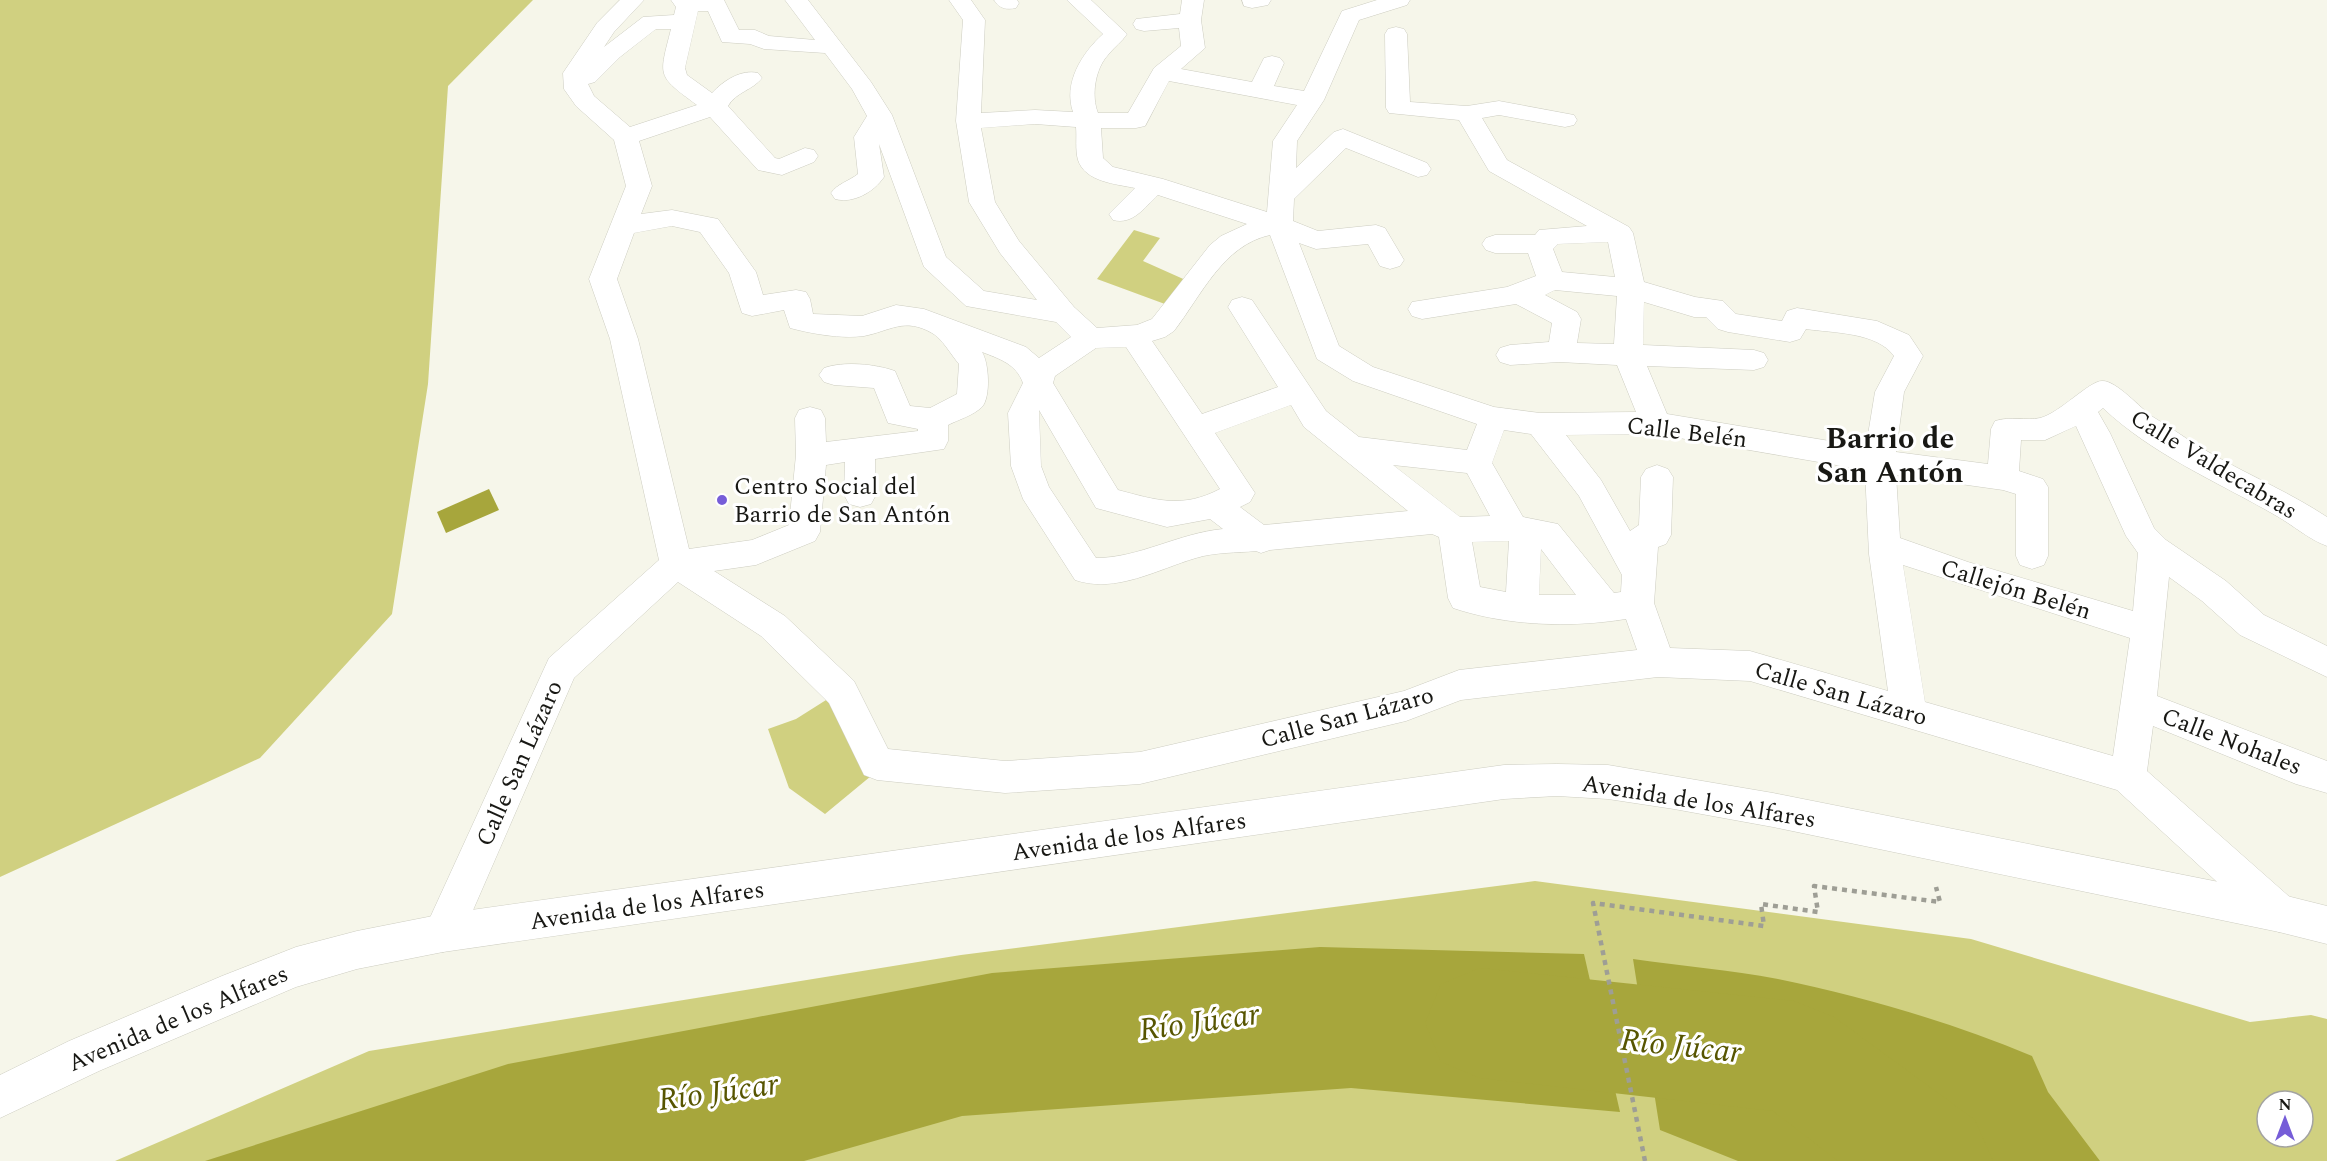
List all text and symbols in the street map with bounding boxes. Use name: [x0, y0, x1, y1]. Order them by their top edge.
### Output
street label: Calle Valdecabras: [2123, 401, 2304, 529]
street label: Calle Belén: [1625, 408, 1749, 458]
district label: Barrio de San Antón: [1817, 416, 1964, 496]
place label: Centro Social del Barrio de San Antón: [734, 469, 950, 533]
marker: Centro Social del Barrio de San Antón: [715, 493, 729, 507]
street label: Callejón Belén: [1936, 550, 2095, 630]
street label: Calle San Lázaro: [1750, 652, 1931, 736]
street label: Calle San Lázaro: [467, 675, 573, 852]
street label: Calle San Lázaro: [1257, 678, 1438, 758]
street label: Calle Nohales: [2156, 699, 2307, 785]
street label: Avenida de los Alfares: [1579, 766, 1818, 838]
street label: Avenida de los Alfares: [1010, 803, 1249, 871]
street label: Avenida de los Alfares: [528, 872, 767, 940]
street label: Avenida de los Alfares: [63, 956, 294, 1082]
water label: Río Júcar: [1136, 990, 1264, 1055]
water label: Río Júcar: [1618, 1016, 1745, 1077]
water label: Río Júcar: [655, 1060, 783, 1125]
north arrow: [2255, 1089, 2315, 1149]
text: N: [2278, 1093, 2292, 1117]

